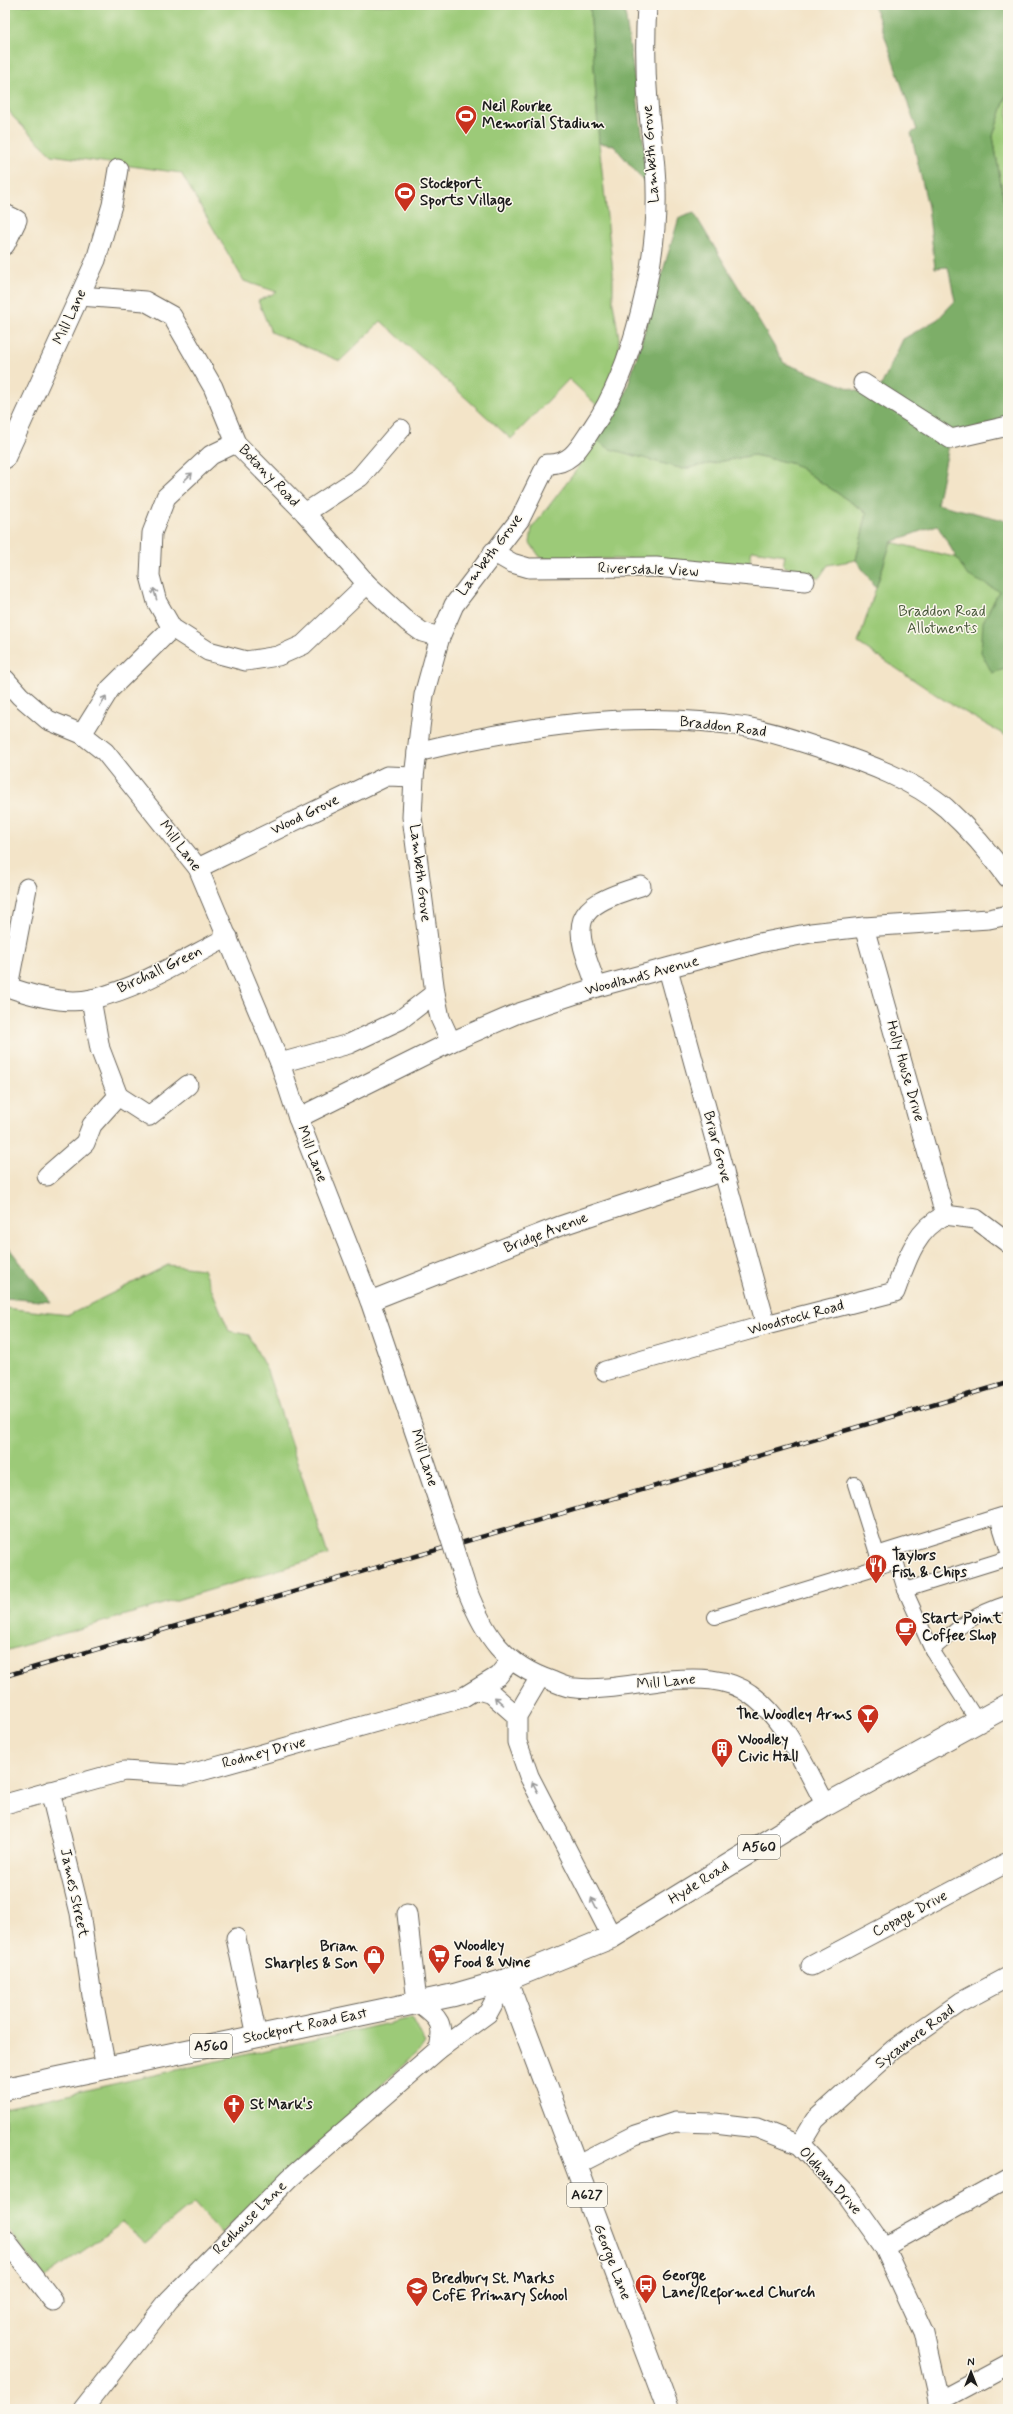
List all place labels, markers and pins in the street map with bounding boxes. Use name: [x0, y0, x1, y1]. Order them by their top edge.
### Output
place label: Neil Rourke Memorial Stadium: [482, 97, 605, 134]
sports icon: Neil Rourke Memorial Stadium: [453, 103, 479, 136]
place label: Stockport Sports Village: [420, 174, 512, 213]
sports icon: Stockport Sports Village: [392, 180, 418, 213]
place label: Taylors Fish & Chips: [892, 1546, 967, 1583]
restaurant icon: Taylors Fish & Chips: [863, 1552, 889, 1585]
place label: Start Point Coffee Shop: [922, 1609, 1003, 1646]
cafe icon: Start Point Coffee Shop: [893, 1615, 919, 1648]
bar icon: The Woodley Arms: [855, 1702, 881, 1735]
place label: The Woodley Arms: [736, 1705, 852, 1725]
place label: Woodley Civic Hall: [737, 1730, 798, 1767]
building icon: Woodley Civic Hall: [709, 1736, 735, 1769]
place label: Woodley Food & Wine: [453, 1936, 531, 1973]
place label: Brian Sharples & Son: [265, 1937, 358, 1974]
supermarket icon: Woodley Food & Wine: [426, 1942, 452, 1975]
shop icon: Brian Sharples & Son: [361, 1943, 387, 1976]
church icon: St Mark's: [221, 2092, 247, 2125]
place label: St Mark's: [250, 2095, 313, 2115]
place label: George Lane/Reformed Church: [662, 2266, 816, 2305]
place label: Bredbury St. Marks CofE Primary School: [432, 2269, 568, 2306]
bus stop icon: George Lane/Reformed Church: [633, 2272, 659, 2305]
school or university icon: Bredbury St. Marks CofE Primary School: [404, 2275, 430, 2308]

